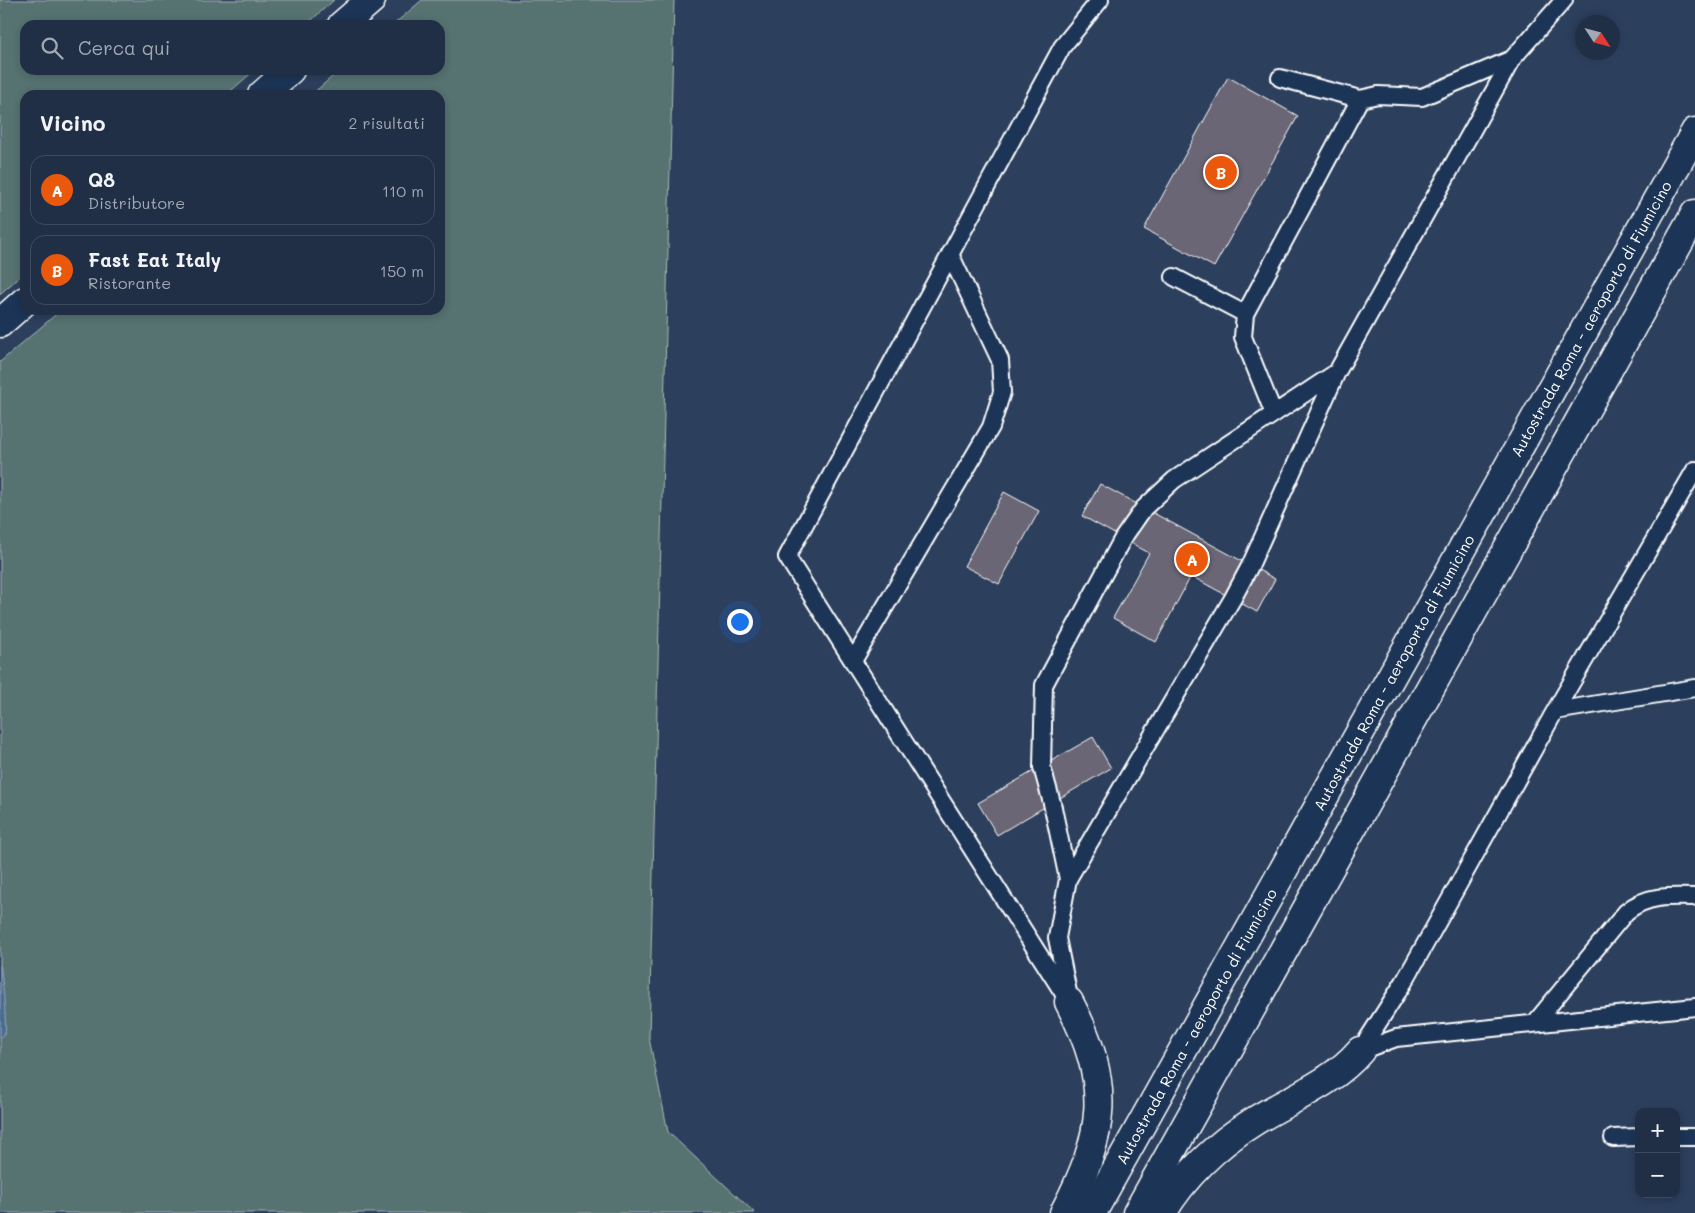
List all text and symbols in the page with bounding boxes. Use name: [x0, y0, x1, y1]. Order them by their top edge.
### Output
north arrow: [1575, 15, 1620, 60]
search box: [20, 20, 445, 75]
icon: search: [38, 34, 66, 62]
text: Cerca qui: [78, 35, 170, 60]
text: Vicino: [40, 109, 105, 136]
text: 2 risultati: [349, 112, 425, 133]
pin: B: [1205, 153, 1237, 191]
text: Q8: [88, 167, 115, 192]
street label: Autostrada Roma - aeroporto di Fiumicino: [1506, 177, 1676, 460]
text: A: [51, 180, 63, 201]
text: 110 m: [382, 180, 424, 201]
text: Distributore: [88, 192, 185, 213]
text: Fast Eat Italy: [88, 247, 221, 272]
text: B: [52, 260, 62, 281]
text: 150 m: [380, 260, 424, 281]
text: Ristorante: [88, 272, 171, 293]
street label: Autostrada Roma - aeroporto di Fiumicino: [1309, 531, 1479, 814]
pin: A: [1176, 540, 1208, 578]
your location: [727, 609, 753, 635]
street label: Autostrada Roma - aeroporto di Fiumicino: [1111, 885, 1281, 1168]
map controls: [1635, 1108, 1680, 1198]
button: +: [1635, 1108, 1680, 1153]
button: −: [1635, 1153, 1680, 1198]

